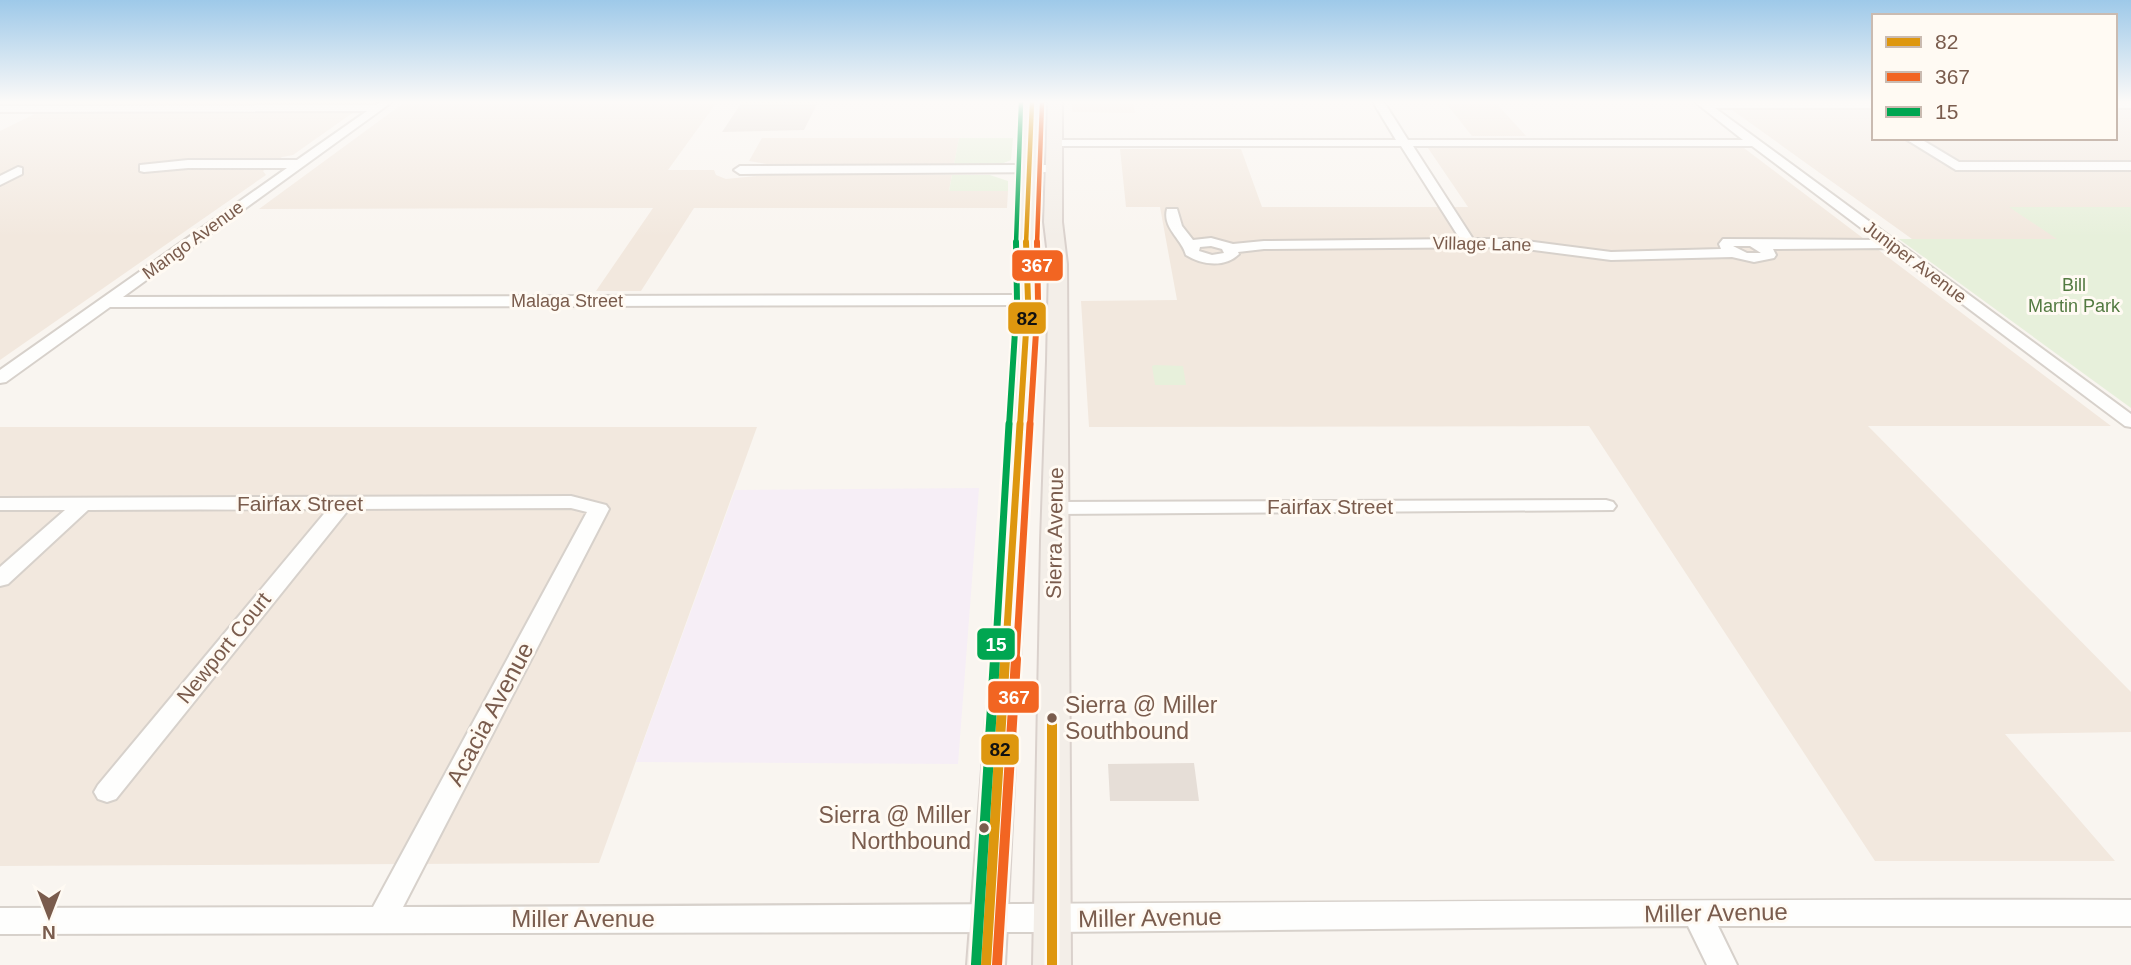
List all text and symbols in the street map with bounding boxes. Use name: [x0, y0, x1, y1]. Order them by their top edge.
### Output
legend: [1872, 14, 2117, 140]
text: 82: [1935, 30, 1958, 53]
text: 367: [1935, 65, 1970, 88]
text: 15: [1935, 100, 1958, 123]
street label: Mango Avenue: [139, 197, 247, 283]
street label: Juniper Avenue: [1860, 217, 1970, 307]
street label: Village Lane: [1432, 233, 1532, 255]
line badge: 367: [1011, 249, 1064, 282]
text: 367: [1021, 255, 1053, 276]
park label: Bill Martin Park: [2028, 275, 2121, 316]
street label: Malaga Street: [511, 291, 623, 311]
line badge: 82: [1007, 301, 1047, 335]
text: 82: [1016, 308, 1038, 329]
street label: Sierra Avenue: [1042, 467, 1067, 599]
street label: Fairfax Street: [237, 492, 363, 515]
street label: Fairfax Street: [1267, 495, 1393, 518]
street label: Newport Court: [172, 588, 275, 708]
line badge: 15: [976, 627, 1016, 661]
text: 15: [985, 634, 1007, 655]
street label: Acacia Avenue: [440, 638, 539, 790]
line badge: 367: [987, 680, 1040, 714]
text: 367: [998, 687, 1030, 708]
place label: Sierra @ Miller Southbound: [1065, 692, 1218, 744]
marker: Sierra @ Miller Southbound: [1045, 711, 1059, 725]
line badge: 82: [980, 733, 1020, 766]
text: 82: [989, 739, 1011, 760]
place label: Sierra @ Miller Northbound: [819, 802, 971, 854]
marker: Sierra @ Miller Northbound: [977, 821, 991, 835]
north arrow: [14, 881, 84, 951]
street label: Miller Avenue: [1644, 898, 1788, 927]
street label: Miller Avenue: [1078, 903, 1222, 932]
street label: Miller Avenue: [511, 905, 655, 932]
text: N: [42, 922, 56, 943]

